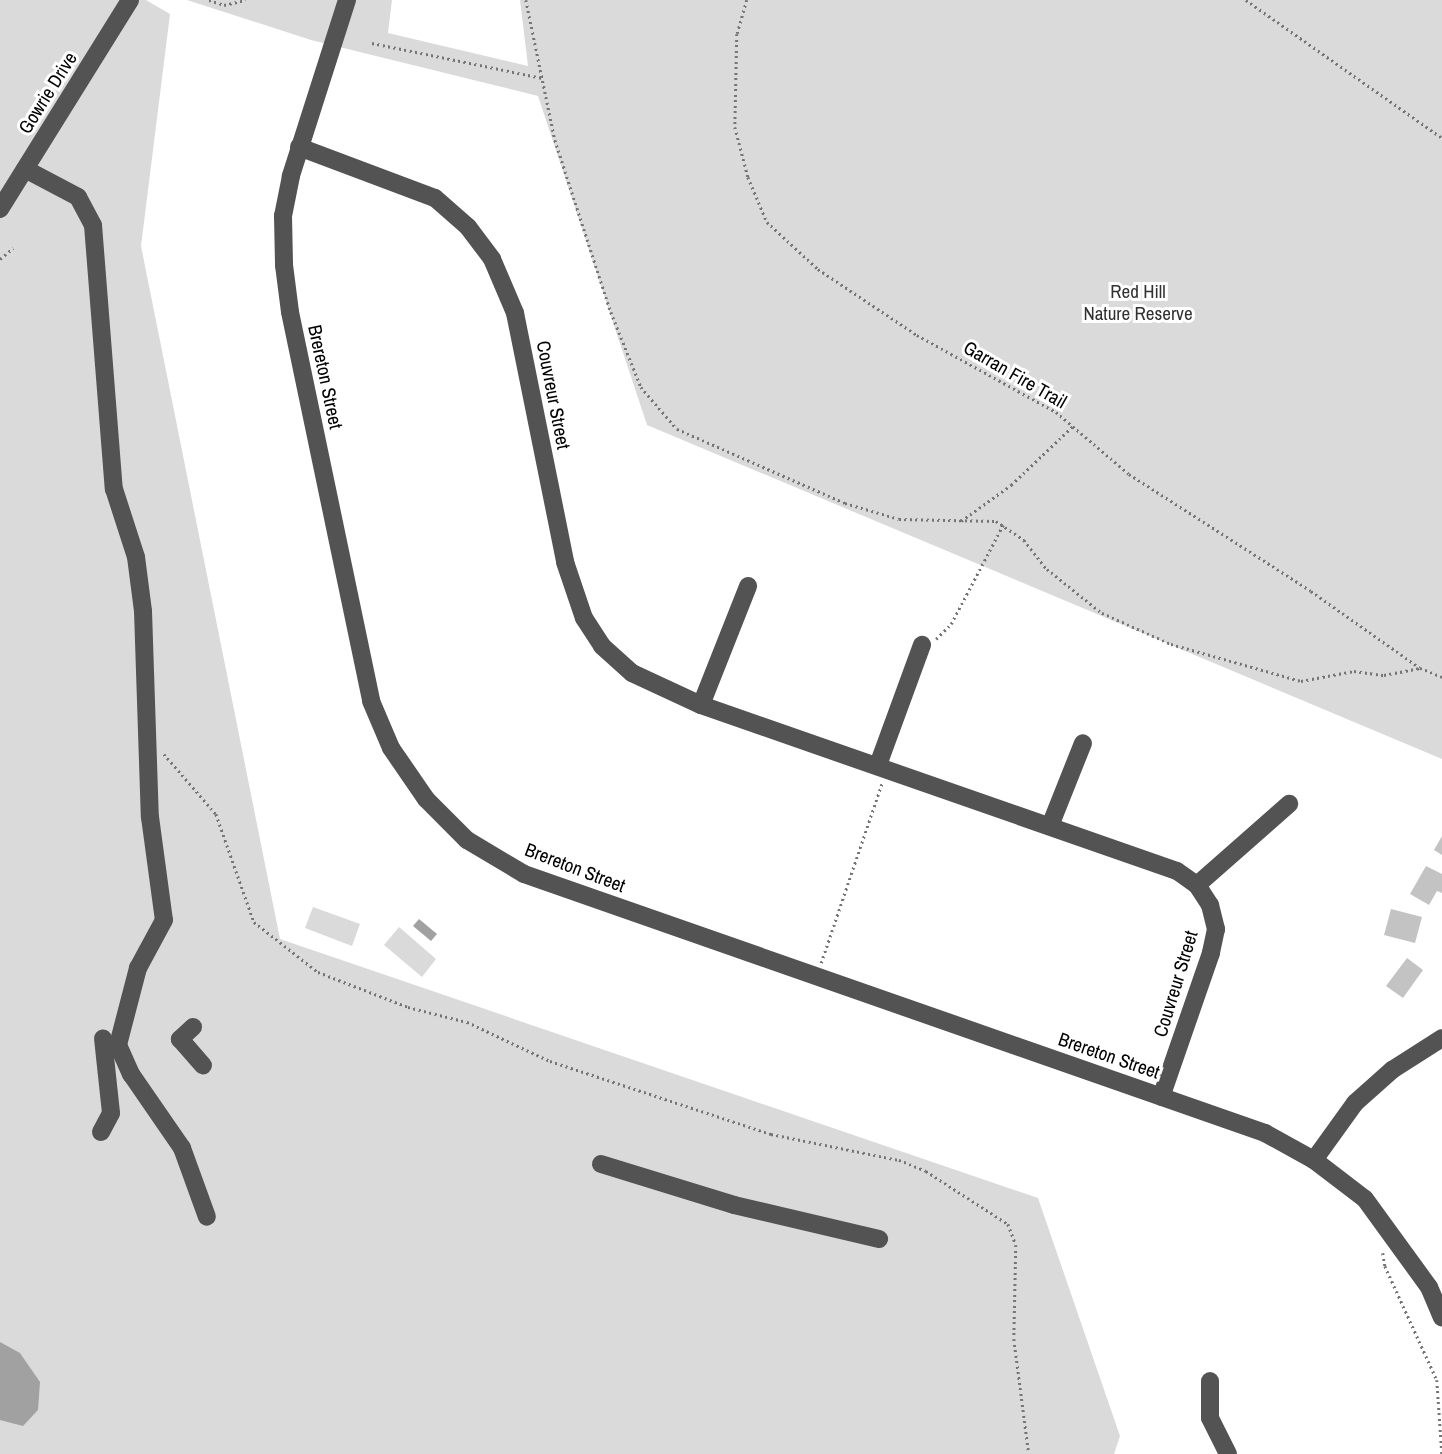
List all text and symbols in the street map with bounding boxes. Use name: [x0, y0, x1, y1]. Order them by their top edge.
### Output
street label: Gowrie Drive: [14, 48, 82, 138]
park label: Red Hill Nature Reserve: [1083, 281, 1193, 325]
street label: Brereton Street: [303, 323, 347, 431]
street label: Garran Fire Trail: [959, 336, 1071, 414]
street label: Couvreur Street: [531, 339, 575, 451]
street label: Brereton Street: [522, 838, 628, 898]
street label: Couvreur Street: [1149, 928, 1203, 1040]
street label: Brereton Street: [1055, 1028, 1163, 1084]

